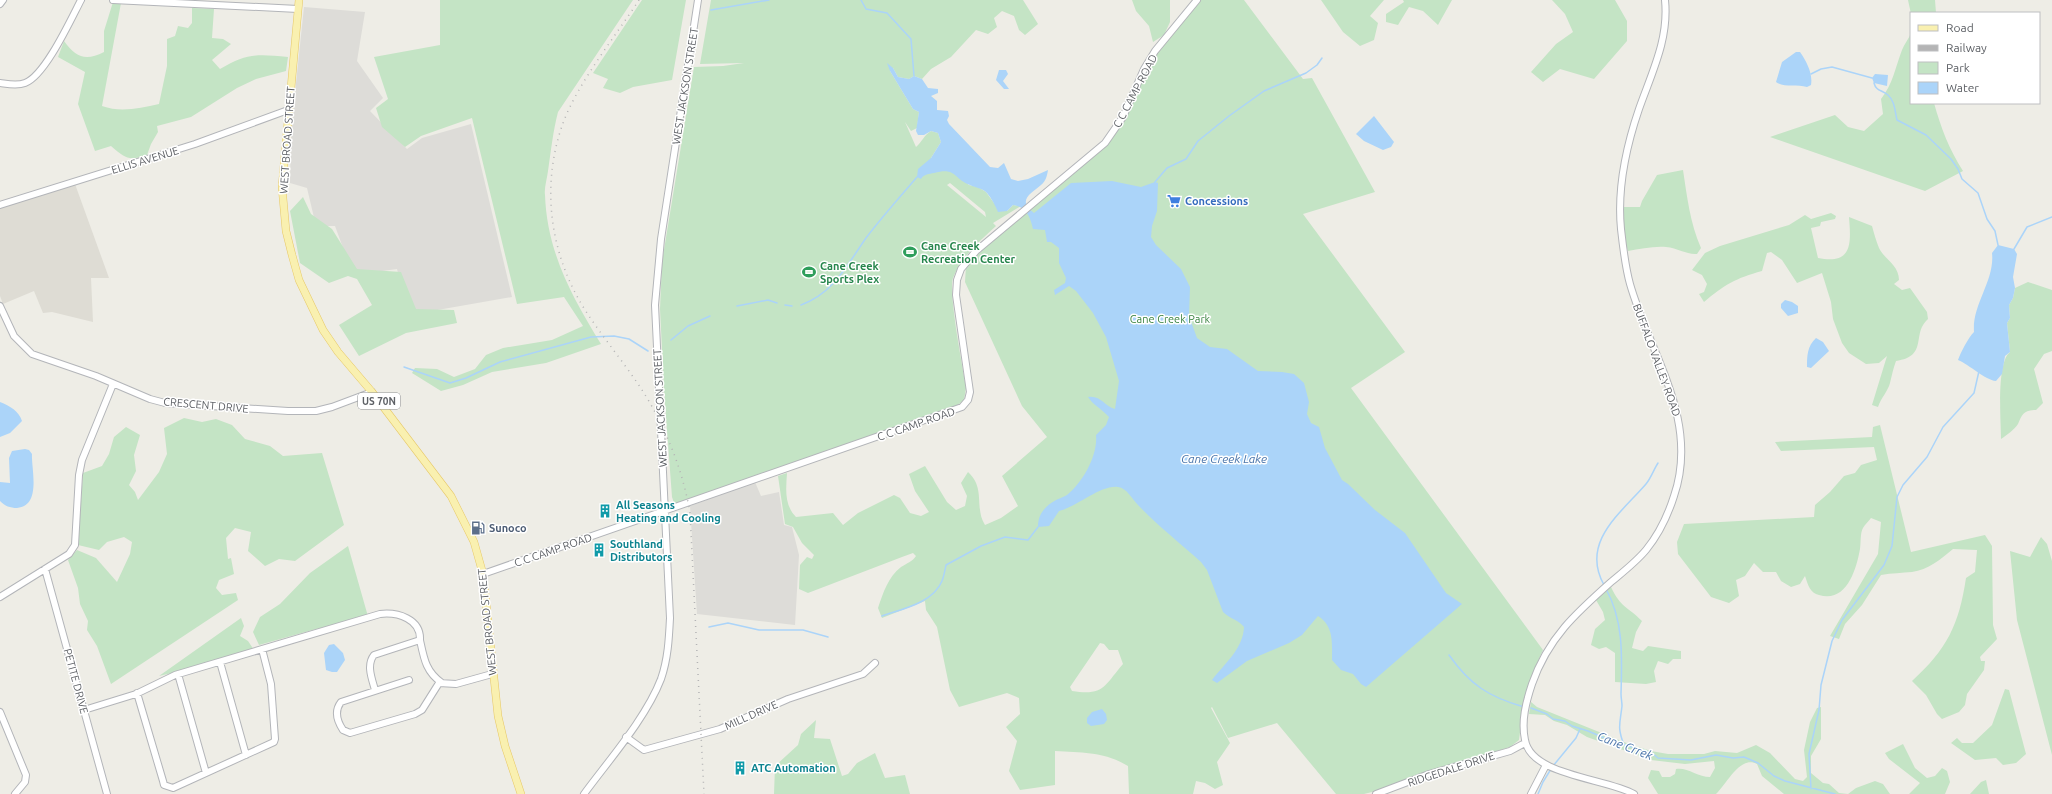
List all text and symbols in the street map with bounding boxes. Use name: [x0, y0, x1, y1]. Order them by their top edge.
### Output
legend: [1910, 12, 2040, 104]
text: Road: [1946, 21, 1974, 34]
street label: WEST JACKSON STREET: [670, 27, 700, 145]
text: Railway: [1946, 41, 1987, 54]
street label: C C CAMP ROAD: [1111, 52, 1160, 130]
text: Park: [1946, 61, 1970, 74]
text: Water: [1946, 81, 1979, 94]
street label: WEST BROAD STREET: [277, 86, 297, 194]
street label: ELLIS AVENUE: [110, 144, 180, 176]
supermarket icon: Concessions: [1166, 193, 1182, 209]
place label: Concessions: [1185, 195, 1248, 207]
place label: Cane Creek Recreation Center: [921, 240, 1016, 265]
sports icon: Cane Creek Recreation Center: [902, 244, 918, 260]
place label: Cane Creek Sports Plex: [820, 260, 880, 285]
sports icon: Cane Creek Sports Plex: [801, 264, 817, 280]
street label: BUFFALO VALLEY ROAD: [1631, 302, 1683, 418]
park label: Cane Creek Park: [1130, 313, 1211, 325]
street label: WEST JACKSON STREET: [651, 349, 669, 467]
road number: US 70N: [358, 393, 400, 409]
street label: CRESCENT DRIVE: [163, 395, 249, 415]
street label: C C CAMP ROAD: [876, 405, 957, 443]
water label: Cane Creek Lake: [1181, 452, 1267, 465]
place label: All Seasons Heating and Cooling: [616, 499, 721, 524]
building icon: All Seasons Heating and Cooling: [597, 503, 613, 519]
fuel station icon: Sunoco: [470, 520, 486, 536]
place label: Sunoco: [489, 522, 527, 534]
street label: C C CAMP ROAD: [513, 531, 594, 569]
place label: Southland Distributors: [610, 538, 673, 563]
building icon: Southland Distributors: [591, 542, 607, 558]
street label: WEST BROAD STREET: [475, 568, 499, 676]
street label: PETITE DRIVE: [62, 647, 90, 715]
street label: MILL DRIVE: [723, 698, 779, 732]
water label: Cane Crrek: [1596, 729, 1655, 762]
street label: RIDGEDALE DRIVE: [1406, 749, 1496, 789]
building icon: ATC Automation: [732, 760, 748, 776]
place label: ATC Automation: [751, 762, 836, 774]

